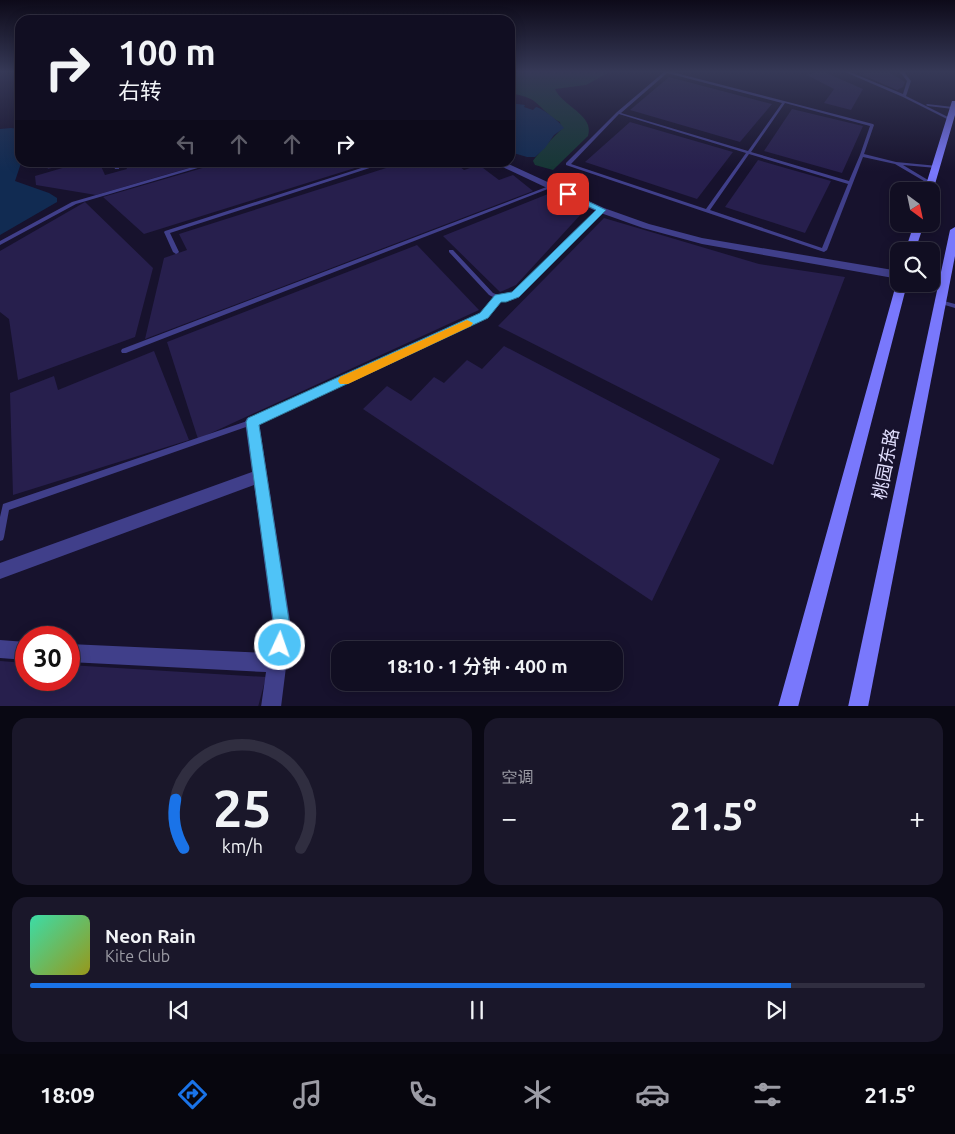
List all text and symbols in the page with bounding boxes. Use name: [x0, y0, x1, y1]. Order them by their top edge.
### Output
text: 100 m: [118, 32, 216, 72]
icon: right: [35, 35, 100, 100]
text: 右转: [118, 78, 162, 103]
icon: left: [172, 130, 200, 158]
icon: ahead: [225, 130, 253, 158]
icon: ahead: [278, 130, 306, 158]
icon: right: [331, 130, 359, 158]
pin: [547, 173, 589, 215]
icon: arrive: [554, 180, 582, 208]
north arrow: [890, 182, 940, 232]
map controls: [890, 182, 940, 292]
button: search: [890, 242, 940, 292]
street label: 桃园东路: [868, 427, 902, 501]
position arrow: [253, 618, 305, 670]
speed limit sign: 30: [15, 626, 80, 691]
text: 18:10 · 1 分钟 · 400 m: [386, 655, 568, 677]
text: 空调: [502, 768, 534, 786]
text: 25: [212, 779, 271, 837]
text: 21.5°: [670, 795, 757, 837]
text: −: [502, 802, 517, 833]
text: +: [909, 802, 925, 833]
text: km/h: [221, 836, 262, 856]
text: Neon Rain: [105, 925, 196, 947]
text: Kite Club: [105, 947, 170, 965]
icon: previous: [165, 996, 193, 1024]
icon: pause: [463, 996, 491, 1024]
icon: next: [762, 996, 790, 1024]
icon: directions: [175, 1077, 210, 1112]
icon: music: [290, 1077, 325, 1112]
icon: phone: [405, 1077, 440, 1112]
icon: climate: [520, 1077, 555, 1112]
icon: car: [635, 1077, 670, 1112]
icon: filters: [750, 1077, 785, 1112]
text: 18:09: [40, 1082, 95, 1107]
text: 21.5°: [865, 1082, 915, 1107]

